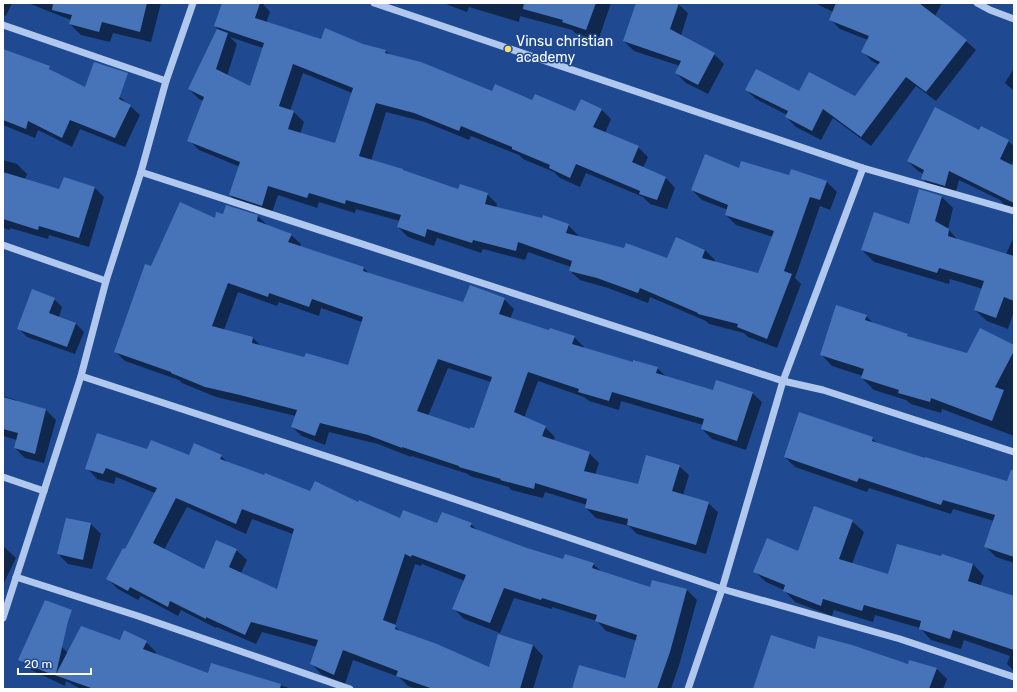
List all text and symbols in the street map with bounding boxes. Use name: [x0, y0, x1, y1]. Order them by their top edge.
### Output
place label: Vinsu christian academy: [516, 33, 613, 66]
marker: Vinsu christian academy: [503, 44, 513, 54]
scale bar: [18, 650, 91, 676]
text: 20 m: [24, 657, 52, 671]

